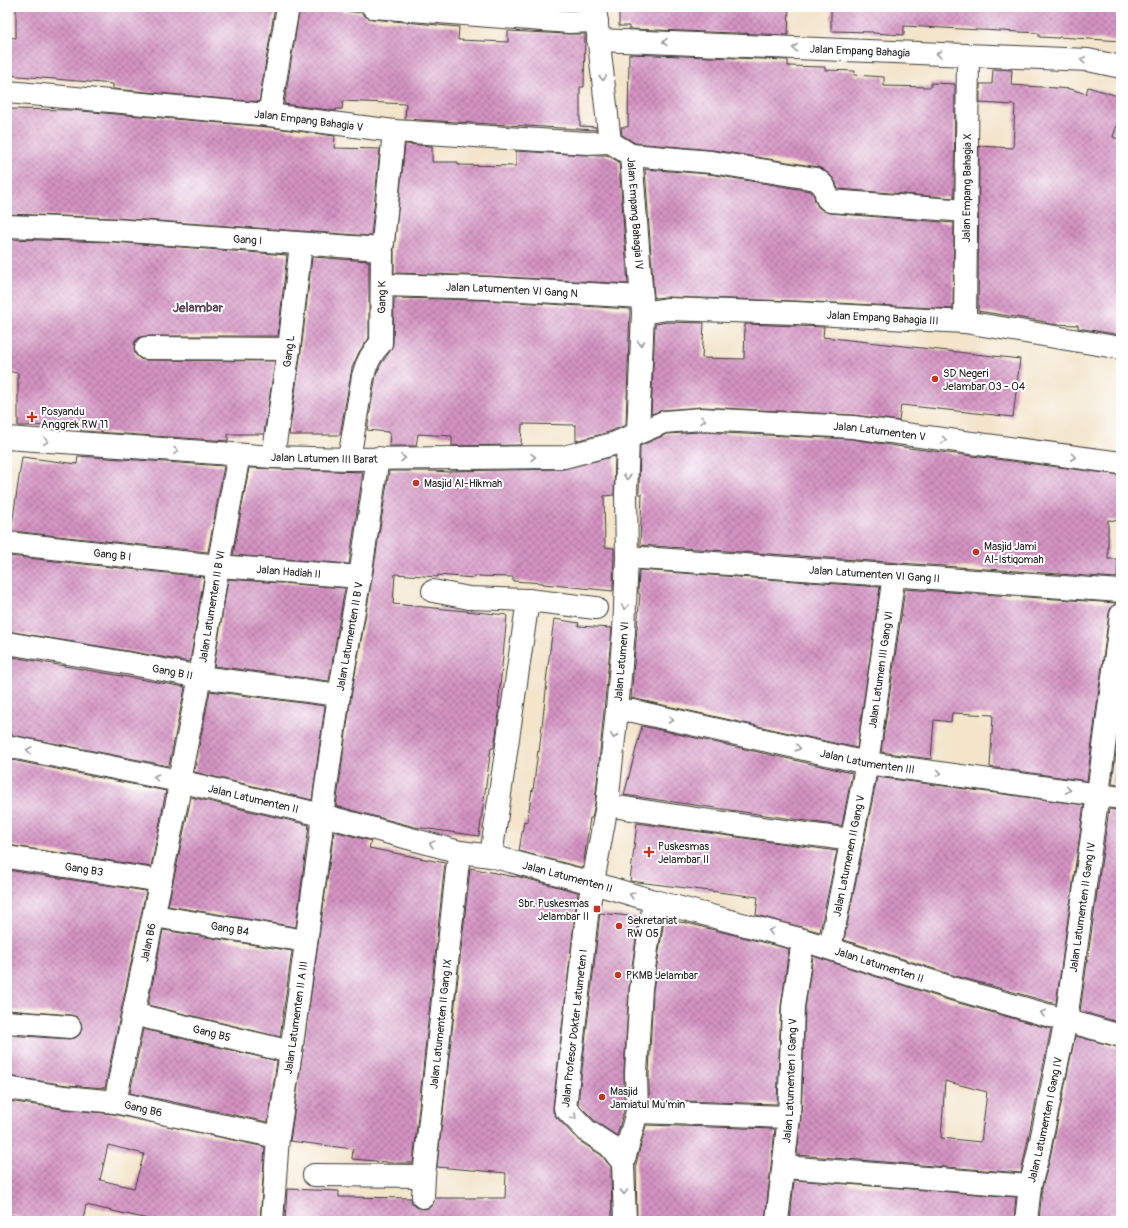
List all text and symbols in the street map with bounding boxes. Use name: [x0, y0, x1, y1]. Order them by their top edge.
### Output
one-way arrow: [662, 38, 668, 47]
street label: Jalan Empang Bahagia: [809, 42, 910, 59]
one-way arrow: [792, 43, 798, 52]
one-way arrow: [936, 49, 942, 58]
one-way arrow: [1080, 55, 1086, 64]
one-way arrow: [598, 75, 607, 81]
street label: Jalan Empang Bahagia V: [254, 107, 364, 133]
street label: Jalan Empang Bahagia X: [959, 133, 974, 243]
street label: Jalan Empang Bahagia IV: [625, 157, 646, 270]
street label: Gang I: [232, 232, 263, 247]
street label: Gang K: [375, 280, 388, 314]
street label: Jalan Latumenten VI Gang N: [446, 280, 578, 300]
district label: Jelambar: [173, 300, 224, 316]
street label: Jalan Empang Bahagia III: [826, 308, 939, 327]
street label: Gang L: [280, 334, 297, 368]
one-way arrow: [637, 340, 646, 346]
place label: SD Negeri Jelambar 03 - 04: [943, 367, 1026, 393]
marker: SD Negeri Jelambar 03 - 04: [930, 374, 940, 384]
place label: Posyandu Anggrek RW 11: [41, 405, 108, 431]
marker: Posyandu Anggrek RW 11: [26, 411, 38, 423]
one-way arrow: [700, 416, 706, 424]
street label: Jalan Latumenten V: [833, 419, 926, 443]
one-way arrow: [941, 435, 947, 444]
one-way arrow: [43, 436, 49, 445]
one-way arrow: [173, 446, 179, 455]
street label: Jalan Latumen III Barat: [271, 450, 378, 466]
one-way arrow: [1070, 452, 1076, 461]
one-way arrow: [530, 453, 536, 461]
one-way arrow: [400, 454, 406, 462]
one-way arrow: [623, 474, 631, 480]
place label: Masjid Al-Hikmah: [424, 477, 502, 490]
marker: Masjid Al-Hikmah: [411, 478, 421, 488]
place label: Masjid Jami Al-Istiqomah: [984, 540, 1044, 566]
street label: Gang B I: [93, 546, 132, 563]
marker: Masjid Jami Al-Istiqomah: [971, 547, 981, 557]
street label: Jalan Latumenten II B VI: [196, 549, 227, 664]
street label: Jalan Hadiah II: [256, 562, 321, 580]
street label: Jalan Latumenten VI Gang II: [809, 563, 940, 585]
street label: Jalan Latumenten II B V: [333, 581, 365, 692]
one-way arrow: [621, 604, 629, 610]
street label: Jalan Latumen III Gang VI: [866, 610, 895, 729]
street label: Jalan Latumen VI: [611, 621, 631, 702]
street label: Gang B II: [151, 662, 194, 682]
one-way arrow: [667, 715, 674, 723]
one-way arrow: [610, 733, 619, 739]
one-way arrow: [794, 743, 801, 751]
street label: Jalan Latumenten III: [819, 746, 916, 776]
one-way arrow: [26, 747, 32, 755]
one-way arrow: [936, 768, 942, 777]
one-way arrow: [153, 773, 159, 781]
street label: Jalan Latumenten II: [207, 782, 300, 816]
one-way arrow: [1065, 785, 1071, 794]
street label: Jalan Latumenen II Gang V: [830, 794, 867, 918]
one-way arrow: [429, 840, 436, 849]
place label: Puskesmas Jelambar II: [658, 840, 709, 866]
street label: Jalan Latumenten II Gang IV: [1066, 841, 1098, 973]
marker: Puskesmas Jelambar II: [643, 846, 655, 858]
street label: Jalan Latumenten II: [521, 858, 614, 895]
street label: Gang B3: [64, 860, 104, 878]
one-way arrow: [629, 891, 636, 900]
place label: Sbr. Puskesmas Jelambar II: [518, 897, 589, 923]
marker: Sbr. Puskesmas Jelambar II: [592, 904, 602, 914]
place label: Sekretariat RW 05: [627, 914, 678, 940]
street label: Gang B4: [210, 919, 251, 938]
marker: Sekretariat RW 05: [614, 921, 624, 931]
street label: Jalan B6: [138, 922, 158, 963]
one-way arrow: [768, 928, 775, 936]
street label: Jalan Latumenten II: [833, 944, 925, 985]
street label: Jalan Profesor Dokter Latumeten I: [559, 948, 590, 1108]
street label: Jalan Latumenten II Gang IX: [427, 958, 454, 1090]
street label: Jalan Latumenten II A III: [281, 960, 310, 1075]
place label: PKMB Jelambar: [626, 969, 698, 982]
marker: PKMB Jelambar: [613, 970, 623, 980]
one-way arrow: [1040, 1009, 1047, 1018]
street label: Jalan Latumenten I Gang V: [780, 1018, 799, 1144]
street label: Gang B5: [192, 1022, 232, 1044]
street label: Jalan Latumenten I Gang IV: [1025, 1056, 1065, 1184]
place label: Masjid Jamiatul Mu'min: [610, 1085, 685, 1111]
marker: Masjid Jamiatul Mu'min: [597, 1092, 607, 1102]
street label: Gang B6: [123, 1098, 164, 1119]
one-way arrow: [569, 1112, 577, 1120]
one-way arrow: [620, 1189, 629, 1195]

